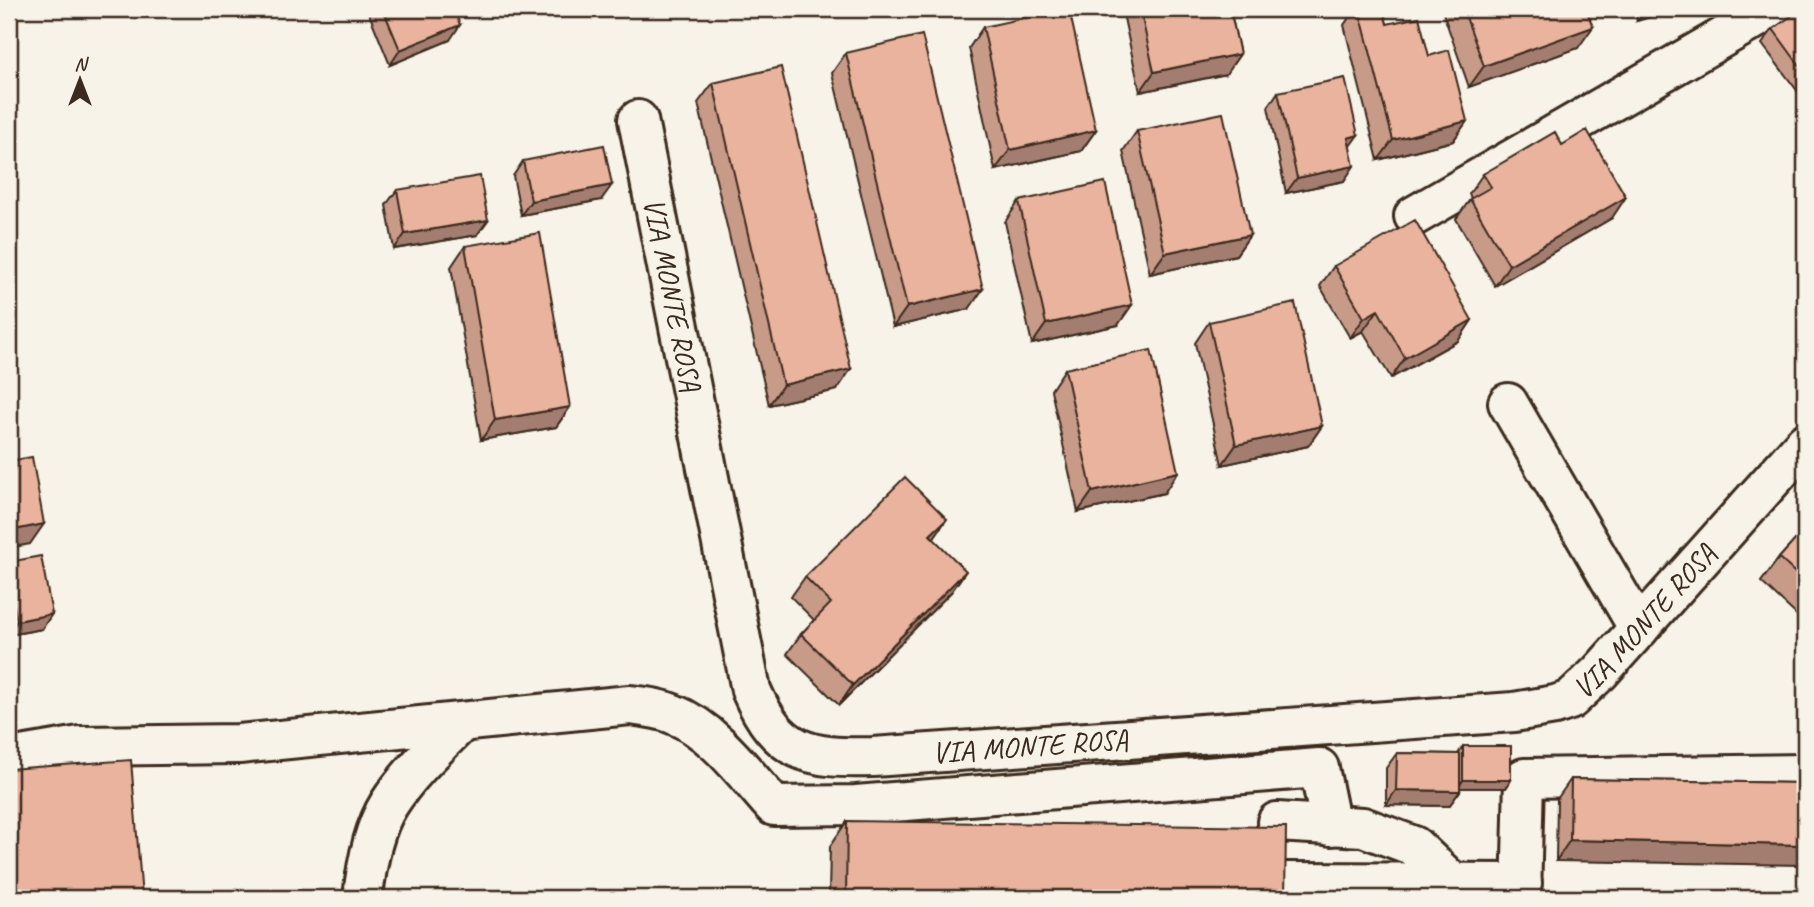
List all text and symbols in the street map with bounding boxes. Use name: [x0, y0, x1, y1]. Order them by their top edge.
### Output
north arrow: [46, 46, 116, 116]
text: N: [74, 52, 89, 76]
street label: VIA MONTE ROSA: [635, 195, 711, 395]
street label: VIA MONTE ROSA: [1565, 535, 1725, 707]
street label: VIA MONTE ROSA: [931, 720, 1130, 772]

